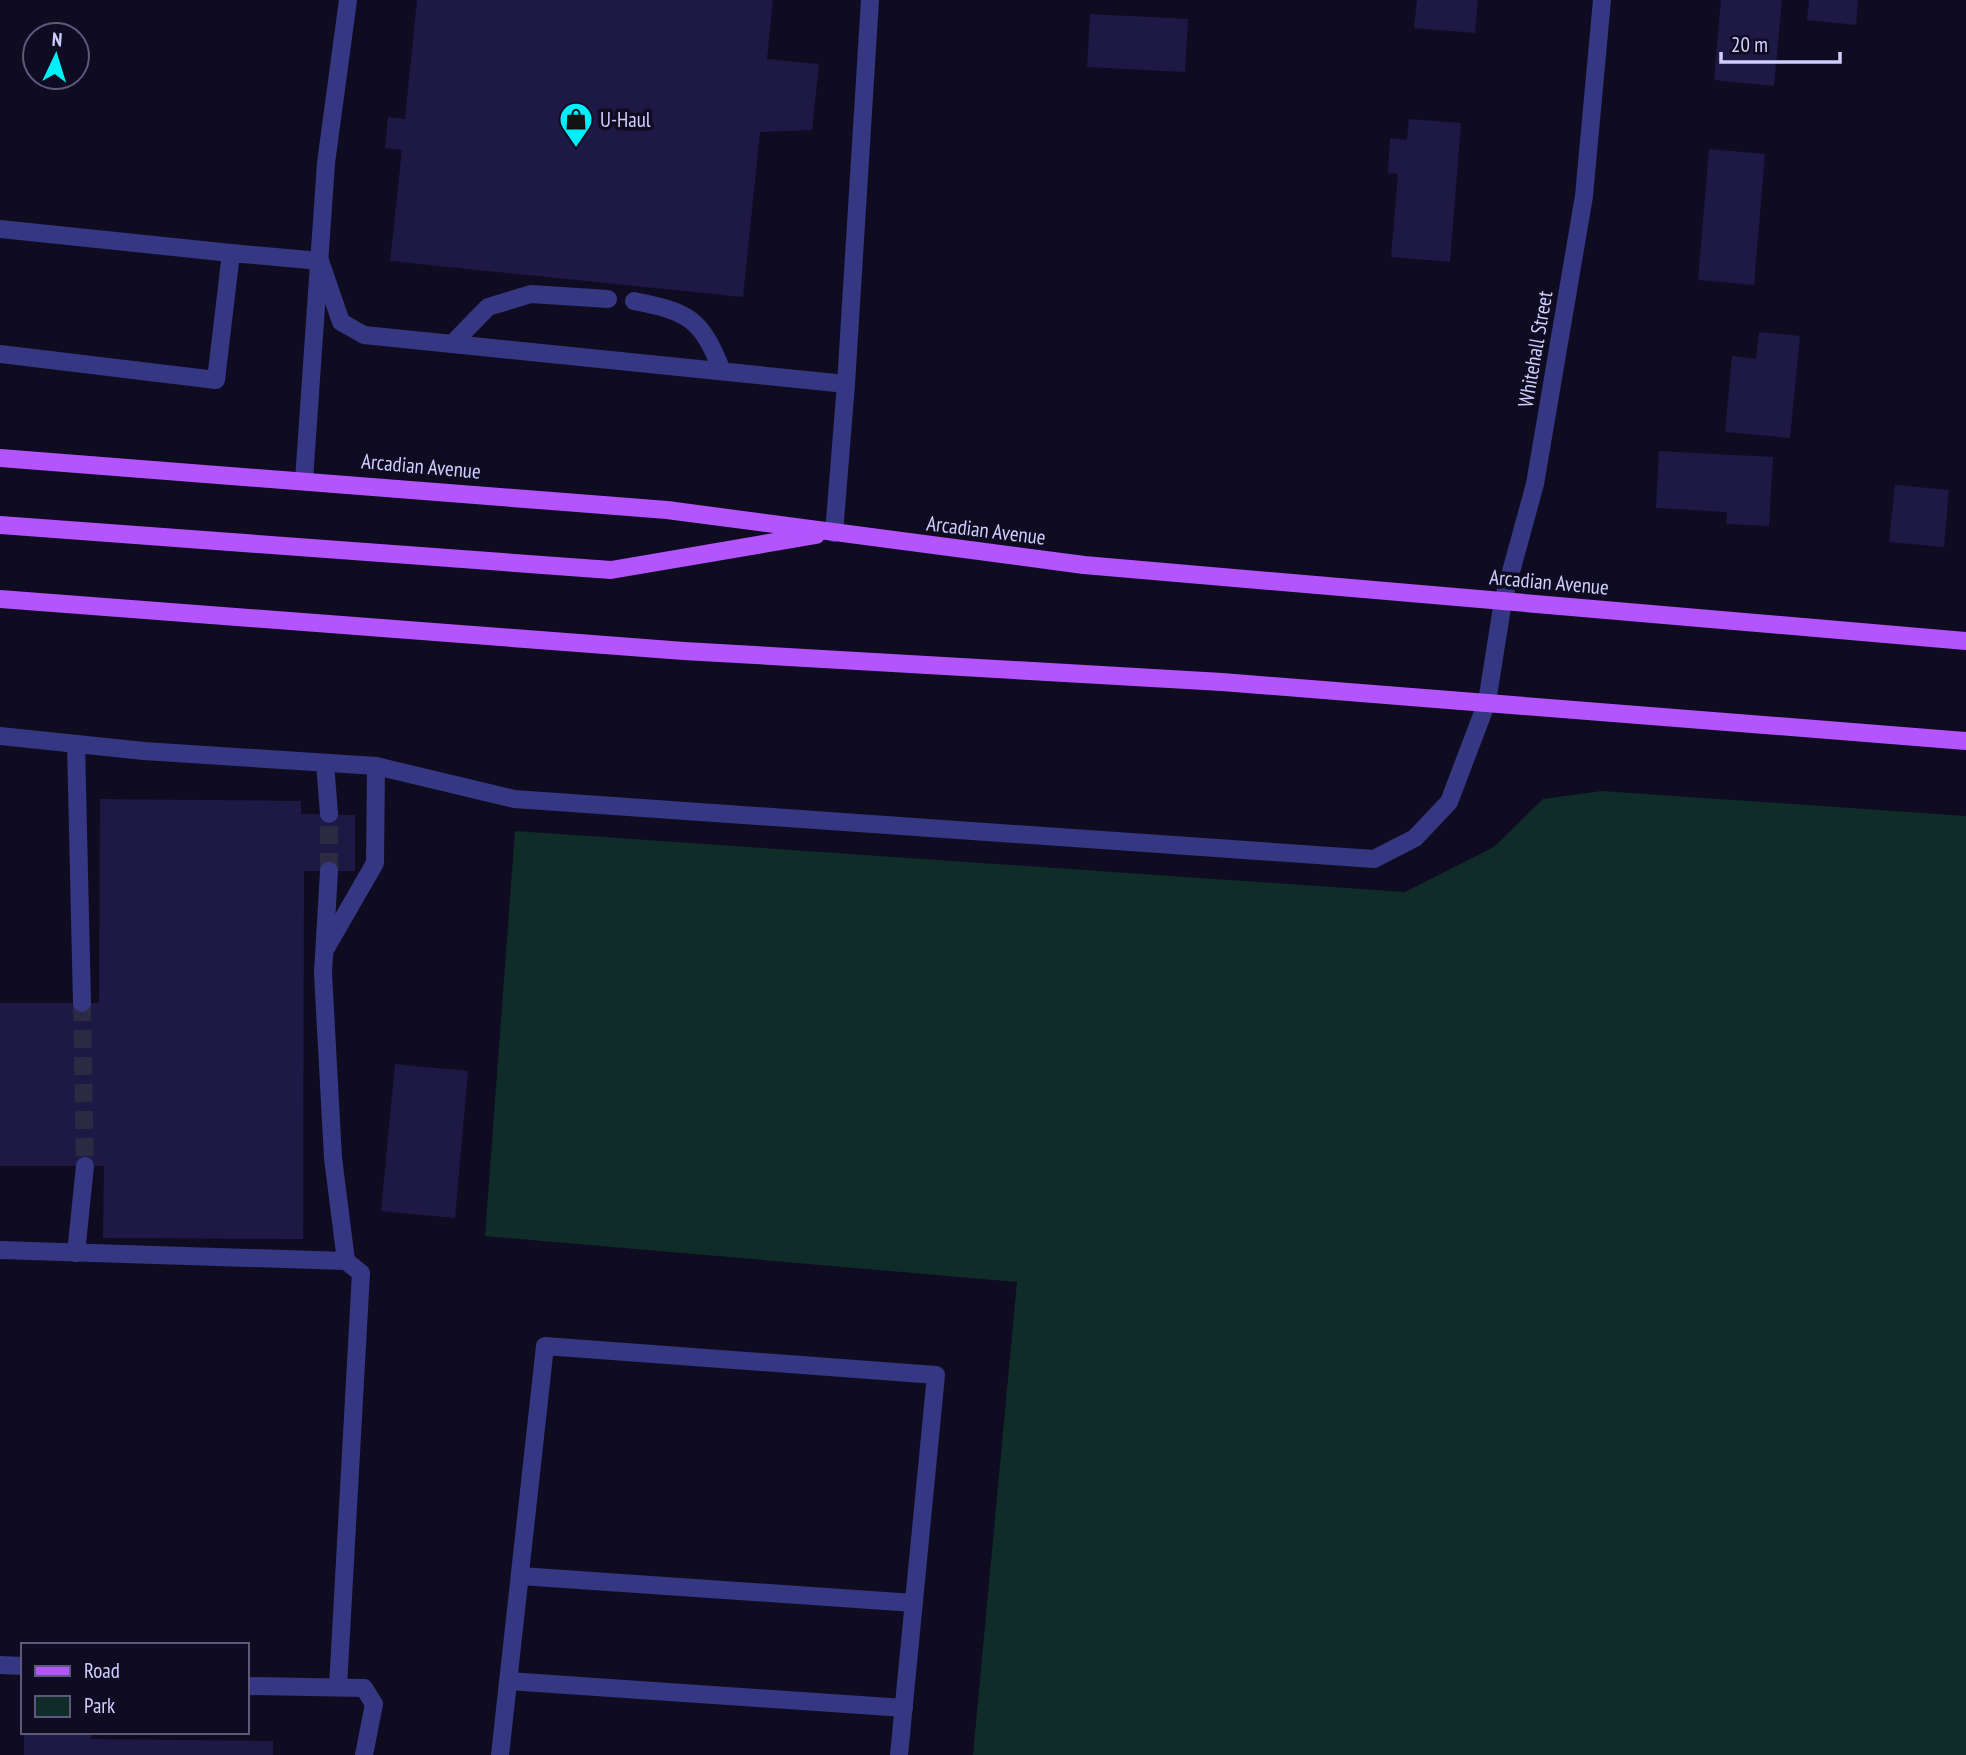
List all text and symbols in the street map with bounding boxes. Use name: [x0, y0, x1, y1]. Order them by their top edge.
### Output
north arrow: [21, 21, 91, 91]
scale bar: [1721, 21, 1840, 65]
text: N: [51, 27, 63, 51]
text: 20 m: [1731, 31, 1768, 58]
shop icon: U-Haul: [557, 100, 595, 149]
place label: U-Haul: [600, 106, 651, 133]
street label: Whitehall Street: [1511, 289, 1559, 409]
street label: Arcadian Avenue: [360, 447, 482, 485]
street label: Arcadian Avenue: [925, 509, 1047, 551]
street label: Arcadian Avenue: [1488, 563, 1610, 601]
legend: [21, 1643, 248, 1734]
text: Road: [84, 1657, 120, 1684]
text: Park: [84, 1692, 115, 1719]

